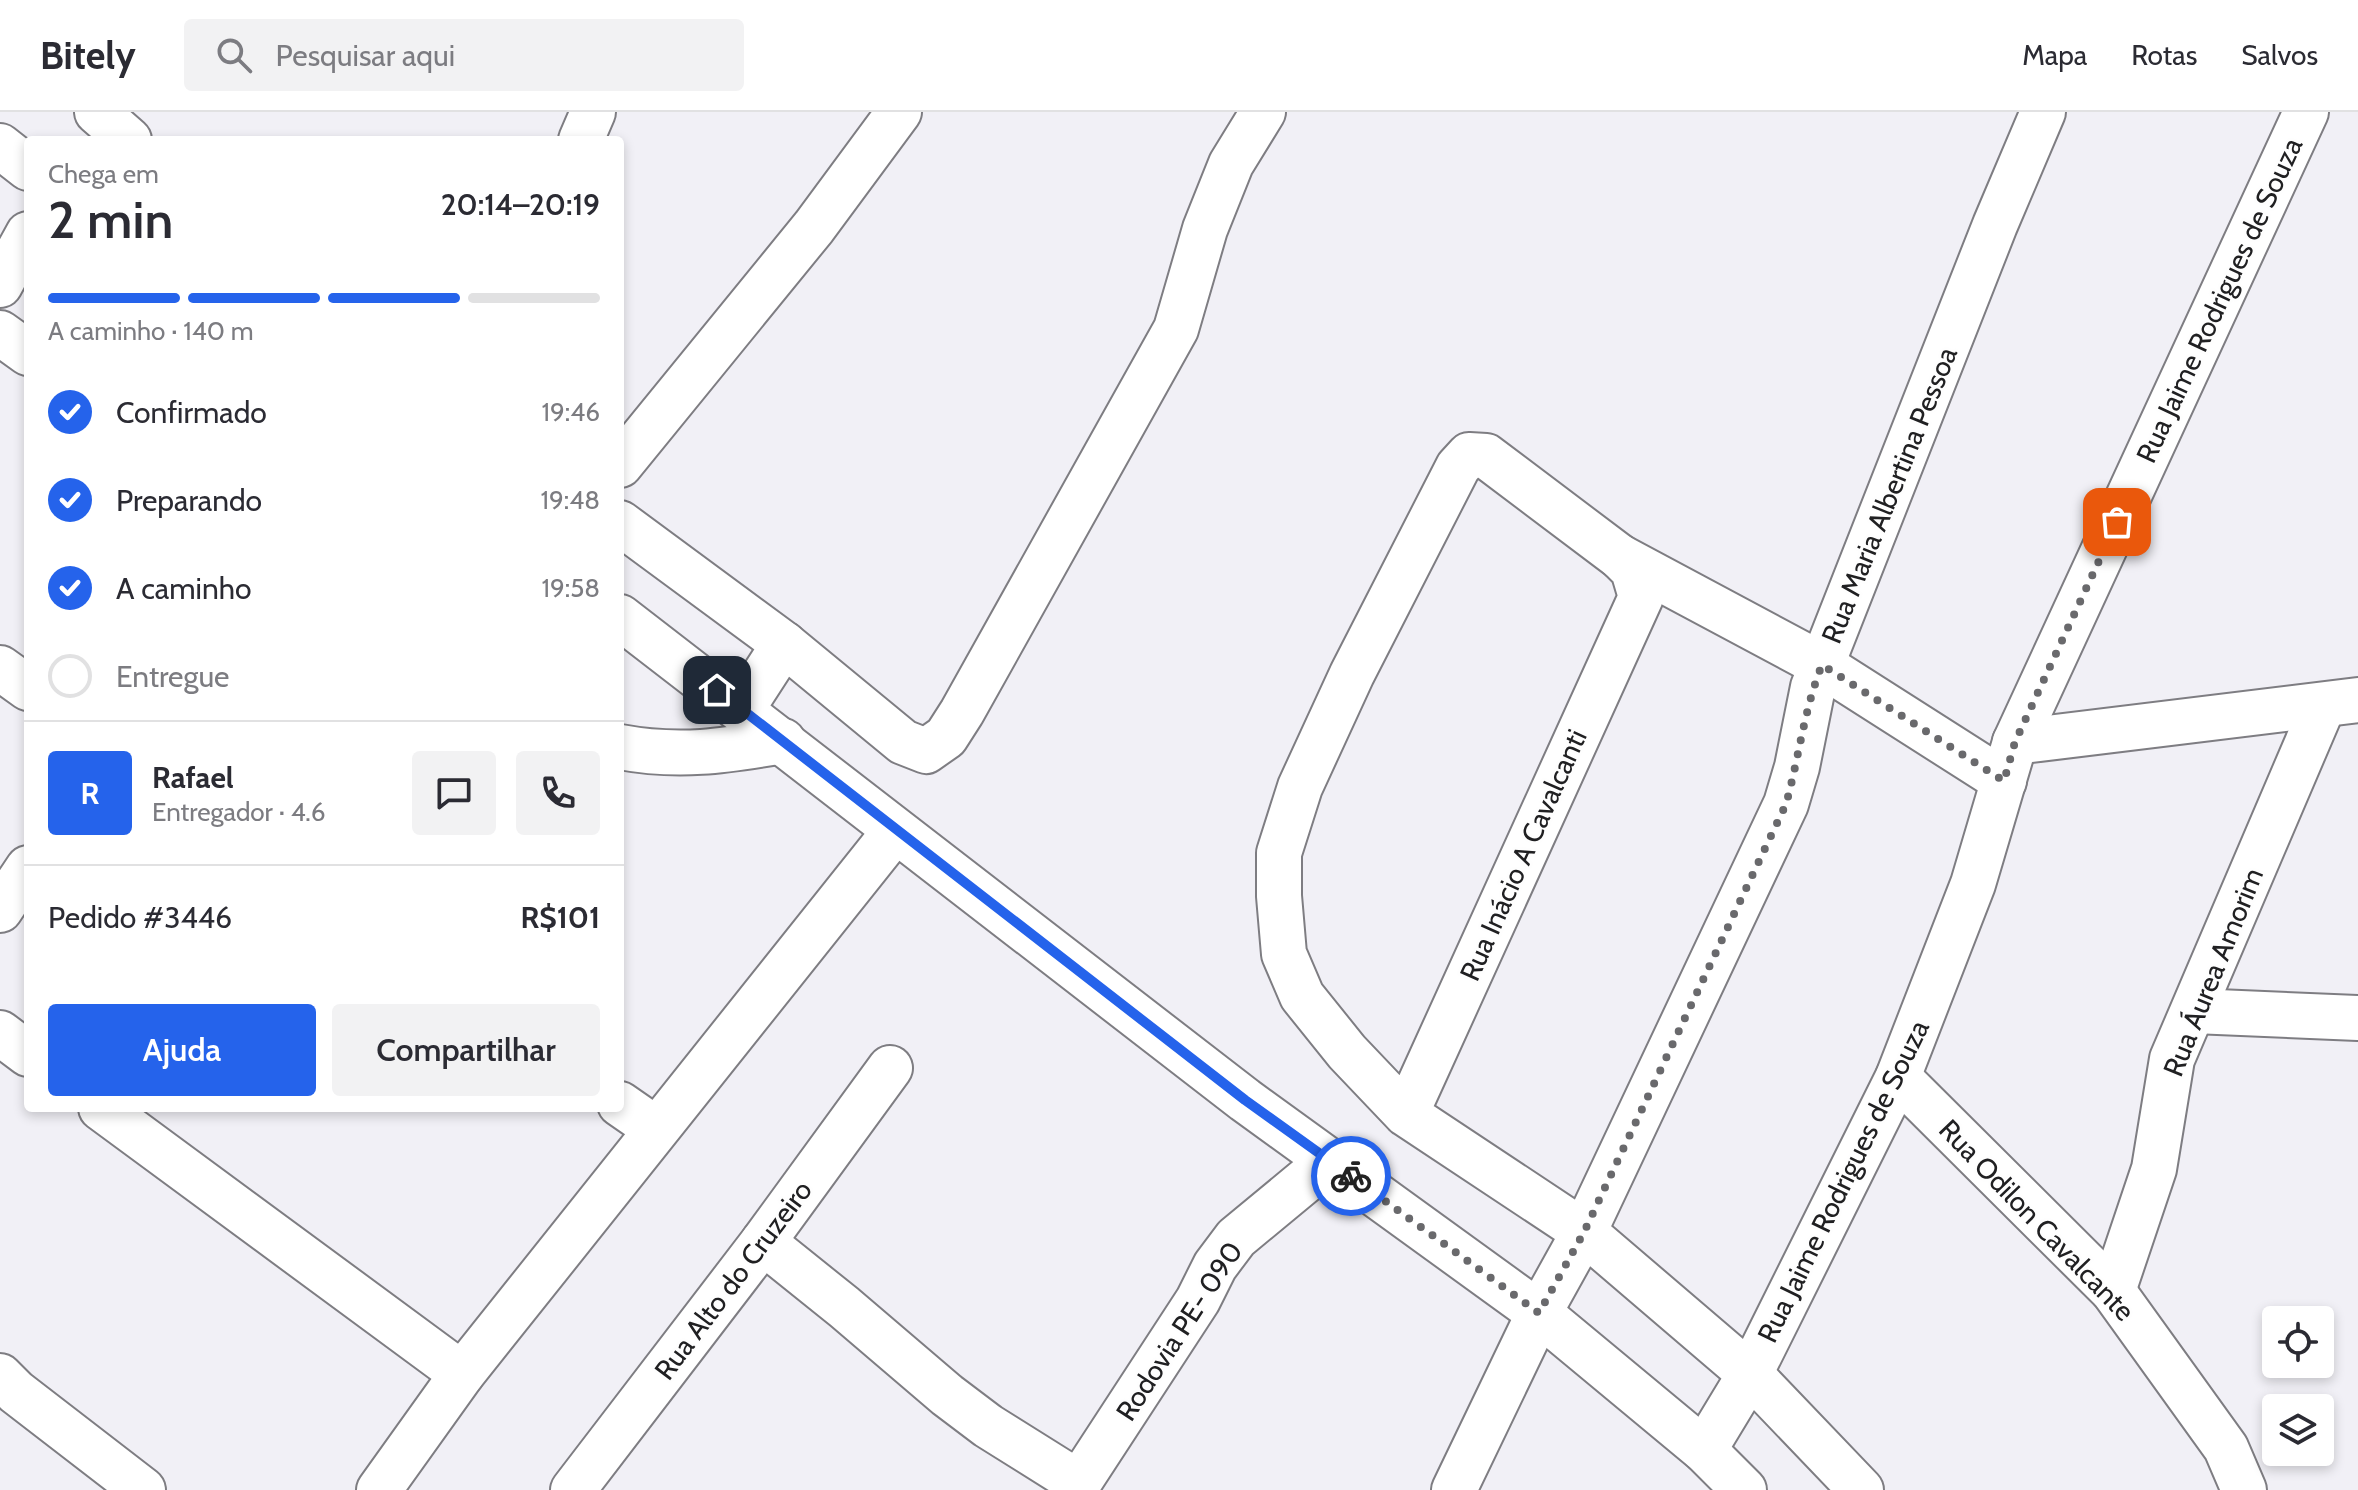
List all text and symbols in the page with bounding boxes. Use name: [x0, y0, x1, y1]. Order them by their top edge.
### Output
search box: [184, 19, 744, 91]
text: Bitely: [40, 32, 136, 79]
icon: search: [212, 33, 256, 77]
text: Pesquisar aqui: [276, 37, 455, 74]
text: Mapa: [2022, 38, 2087, 72]
text: Rotas: [2131, 38, 2197, 72]
text: Salvos: [2241, 38, 2318, 72]
street label: Rua Jaime Rodrigues de Souza: [2129, 132, 2310, 468]
text: Chega em: [48, 158, 159, 190]
text: 20:14–20:19: [441, 186, 600, 223]
text: 2 min: [48, 188, 173, 251]
text: A caminho · 140 m: [48, 315, 254, 347]
street label: Rua Maria Albertina Pessoa: [1814, 341, 1964, 648]
icon: check: [48, 390, 92, 434]
text: Confirmado: [116, 394, 267, 431]
text: 19:46: [542, 396, 600, 428]
icon: check: [48, 478, 92, 522]
text: Preparando: [116, 482, 262, 519]
text: 19:48: [541, 484, 600, 516]
pin: [2083, 488, 2151, 556]
icon: bag: [2095, 500, 2139, 544]
icon: check: [48, 566, 92, 610]
text: A caminho: [116, 570, 251, 607]
text: 19:58: [542, 572, 600, 604]
pin: [683, 656, 751, 724]
text: Entregue: [116, 658, 229, 695]
icon: home: [695, 668, 739, 712]
street label: Rua Inácio A Cavalcanti: [1452, 724, 1594, 986]
button: chat: [412, 751, 496, 835]
button: phone: [516, 751, 600, 835]
text: Rafael: [152, 759, 234, 796]
text: R: [81, 775, 99, 812]
text: Entregador · 4.6: [152, 796, 326, 828]
street label: Rua Áurea Amorim: [2156, 863, 2270, 1081]
text: Pedido #3446: [48, 899, 232, 936]
text: R$101: [520, 899, 600, 936]
button: Ajuda: [48, 1004, 316, 1096]
button: Compartilhar: [332, 1004, 600, 1096]
street label: Rua Jaime Rodrigues de Souza: [1750, 1014, 1936, 1348]
street label: Rua Odilon Cavalcante: [1932, 1112, 2142, 1328]
courier: [1311, 1136, 1391, 1216]
icon: bike: [1329, 1154, 1373, 1198]
street label: Rua Alto do Cruzeiro: [647, 1174, 819, 1386]
street label: Rodovia PE- 090: [1109, 1235, 1249, 1427]
map controls: [2262, 1306, 2334, 1466]
button: locate: [2262, 1306, 2334, 1378]
button: layers: [2262, 1394, 2334, 1466]

